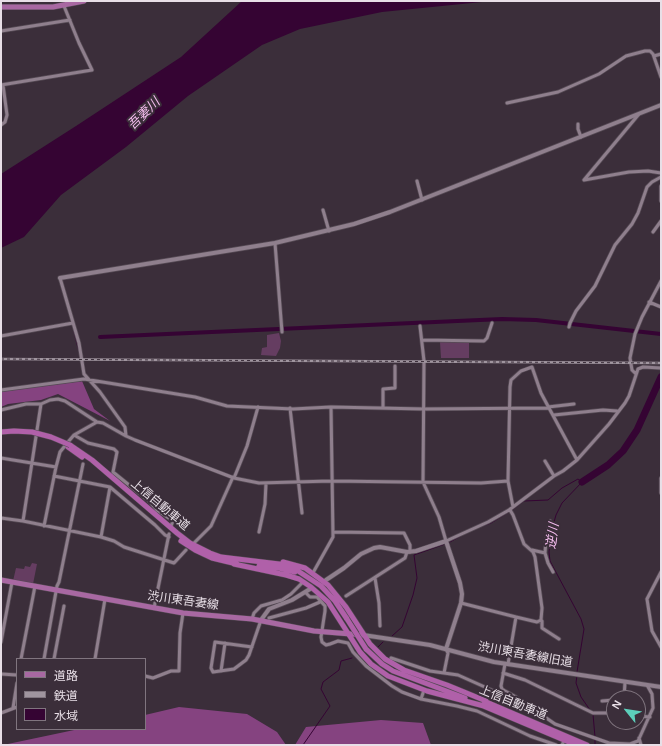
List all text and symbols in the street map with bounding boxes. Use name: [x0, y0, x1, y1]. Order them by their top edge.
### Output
water label: 吾妻川: [125, 95, 163, 133]
street label: 上信自動車道: [128, 476, 192, 534]
water label: 逆川: [543, 522, 563, 550]
street label: 渋川東吾妻線: [146, 589, 220, 613]
street label: 渋川東吾妻線旧道: [476, 640, 574, 670]
legend: [16, 658, 146, 730]
text: 道路: [54, 669, 78, 683]
street label: 上信自動車道: [477, 683, 549, 723]
text: 鉄道: [54, 689, 78, 703]
north arrow: [606, 690, 646, 730]
text: N: [609, 698, 624, 711]
text: 水域: [54, 709, 78, 723]

